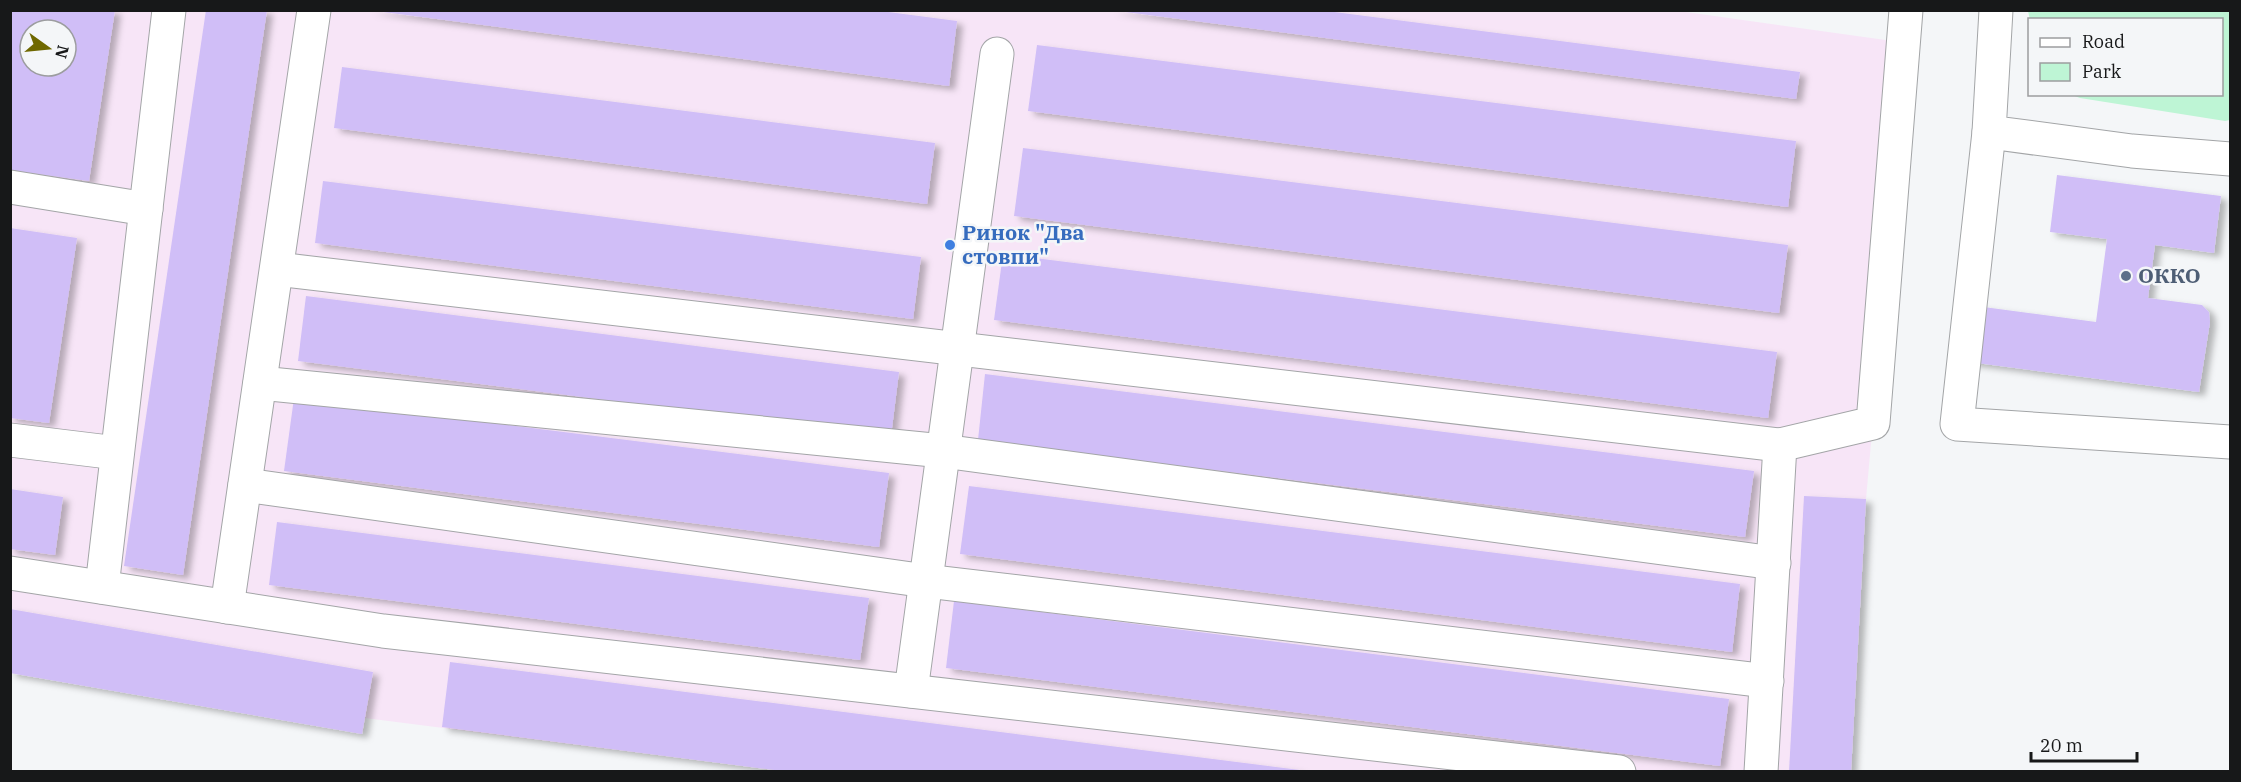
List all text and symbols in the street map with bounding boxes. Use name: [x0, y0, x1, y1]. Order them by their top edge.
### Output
north arrow: [18, 18, 78, 78]
legend: [2028, 18, 2223, 96]
text: Road: [2082, 30, 2125, 53]
text: N: [51, 43, 74, 61]
text: Park: [2082, 60, 2122, 83]
place label: Ринок "Два стовпи": [962, 218, 1085, 270]
marker: Ринок "Два стовпи": [943, 238, 957, 252]
place label: ОККО: [2138, 261, 2201, 289]
marker: ОККО: [2119, 269, 2133, 283]
scale bar: [2031, 725, 2138, 763]
text: 20 m: [2040, 734, 2083, 757]

